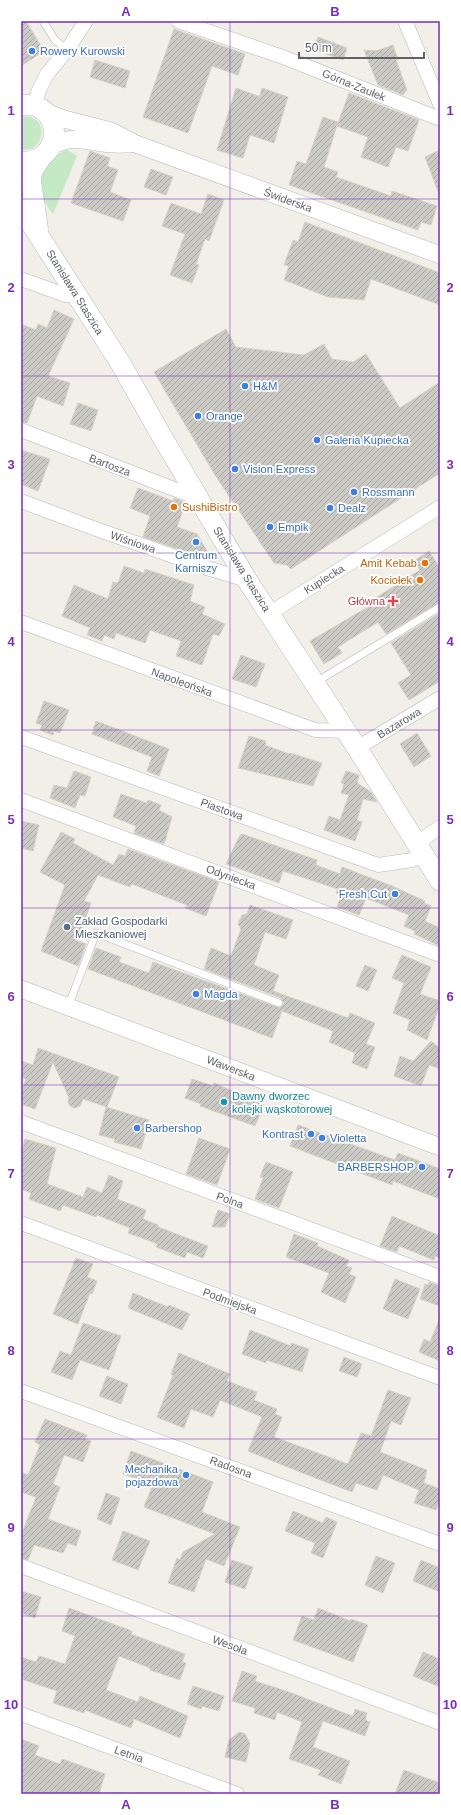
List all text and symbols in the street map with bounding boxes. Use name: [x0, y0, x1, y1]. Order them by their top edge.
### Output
text: A: [121, 4, 131, 19]
text: B: [330, 4, 340, 19]
scale bar: [299, 34, 424, 60]
text: 50 m: [305, 41, 332, 55]
place label: Rowery Kurowski: [40, 45, 125, 57]
marker: Rowery Kurowski: [27, 46, 37, 56]
street label: Górna-Zaułek: [321, 67, 388, 103]
text: 1: [7, 103, 15, 118]
text: 1: [446, 103, 454, 118]
street label: Świderska: [262, 186, 315, 215]
street label: Stanisława Staszica: [44, 247, 106, 337]
text: 2: [7, 280, 15, 295]
text: 2: [446, 280, 454, 295]
place label: H&M: [253, 380, 277, 392]
marker: H&M: [240, 381, 250, 391]
place label: Orange: [206, 410, 243, 422]
marker: Orange: [193, 411, 203, 421]
place label: Galeria Kupiecka: [325, 434, 410, 446]
marker: Galeria Kupiecka: [312, 435, 322, 445]
street label: Bartosza: [88, 452, 133, 479]
text: 3: [7, 457, 15, 472]
text: 3: [446, 457, 454, 472]
place label: Vision Express: [243, 463, 316, 475]
marker: Vision Express: [230, 464, 240, 474]
place label: Rossmann: [362, 486, 415, 498]
marker: Rossmann: [349, 487, 359, 497]
place label: SushiBistro: [182, 501, 238, 513]
marker: SushiBistro: [169, 502, 179, 512]
place label: Dealz: [338, 502, 366, 514]
marker: Dealz: [325, 503, 335, 513]
place label: Empik: [278, 521, 309, 533]
marker: Empik: [265, 522, 275, 532]
street label: Stanisława Staszica: [211, 524, 273, 614]
street label: Wiśniowa: [109, 529, 158, 556]
marker: Centrum Karniszy: [191, 537, 201, 547]
place label: Centrum Karniszy: [175, 549, 218, 574]
place label: Amit Kebab: [360, 557, 417, 569]
marker: Amit Kebab: [420, 558, 430, 568]
street label: Kupiecka: [302, 561, 347, 596]
place label: Kociołek: [370, 574, 412, 586]
marker: Kociołek: [415, 575, 425, 585]
place label: Główna: [348, 595, 386, 607]
marker: Główna: [388, 596, 398, 606]
text: 4: [7, 634, 15, 649]
text: 4: [446, 634, 454, 649]
street label: Napoleońska: [150, 665, 215, 699]
street label: Bazarowa: [375, 705, 424, 741]
street label: Piastowa: [199, 796, 246, 823]
text: 5: [7, 812, 15, 827]
text: 5: [446, 812, 454, 827]
street label: Odyniecka: [205, 862, 258, 892]
place label: Fresh Cut: [339, 888, 387, 900]
marker: Fresh Cut: [390, 889, 400, 899]
place label: Zakład Gospodarki Mieszkaniowej: [75, 915, 167, 940]
marker: Zakład Gospodarki Mieszkaniowej: [62, 922, 72, 932]
place label: Magda: [204, 988, 239, 1000]
text: 6: [7, 989, 15, 1004]
marker: Magda: [191, 989, 201, 999]
text: 6: [446, 989, 454, 1004]
street label: Wawerska: [205, 1053, 258, 1083]
place label: Dawny dworzec kolejki wąskotorowej: [232, 1090, 332, 1115]
marker: Dawny dworzec kolejki wąskotorowej: [219, 1097, 229, 1107]
place label: Barbershop: [145, 1122, 202, 1134]
marker: Barbershop: [132, 1123, 142, 1133]
place label: Kontrast: [262, 1128, 303, 1140]
marker: Kontrast: [306, 1129, 316, 1139]
place label: Violetta: [330, 1132, 367, 1144]
marker: Violetta: [317, 1133, 327, 1143]
place label: BARBERSHOP: [338, 1161, 414, 1173]
marker: BARBERSHOP: [417, 1162, 427, 1172]
text: 7: [7, 1166, 15, 1181]
text: 7: [446, 1166, 454, 1181]
street label: Polna: [215, 1190, 246, 1211]
street label: Podmiejska: [201, 1286, 260, 1317]
text: 8: [7, 1343, 15, 1358]
text: 8: [446, 1343, 454, 1358]
street label: Radosna: [208, 1454, 255, 1480]
place label: Mechanika pojazdowa: [125, 1463, 179, 1488]
marker: Mechanika pojazdowa: [181, 1470, 191, 1480]
text: 9: [7, 1520, 15, 1535]
text: 9: [446, 1520, 454, 1535]
street label: Wesoła: [211, 1633, 250, 1657]
text: 10: [4, 1697, 18, 1712]
text: 10: [443, 1697, 457, 1712]
street label: Letnia: [113, 1743, 146, 1765]
text: A: [121, 1797, 131, 1812]
text: B: [330, 1797, 340, 1812]

